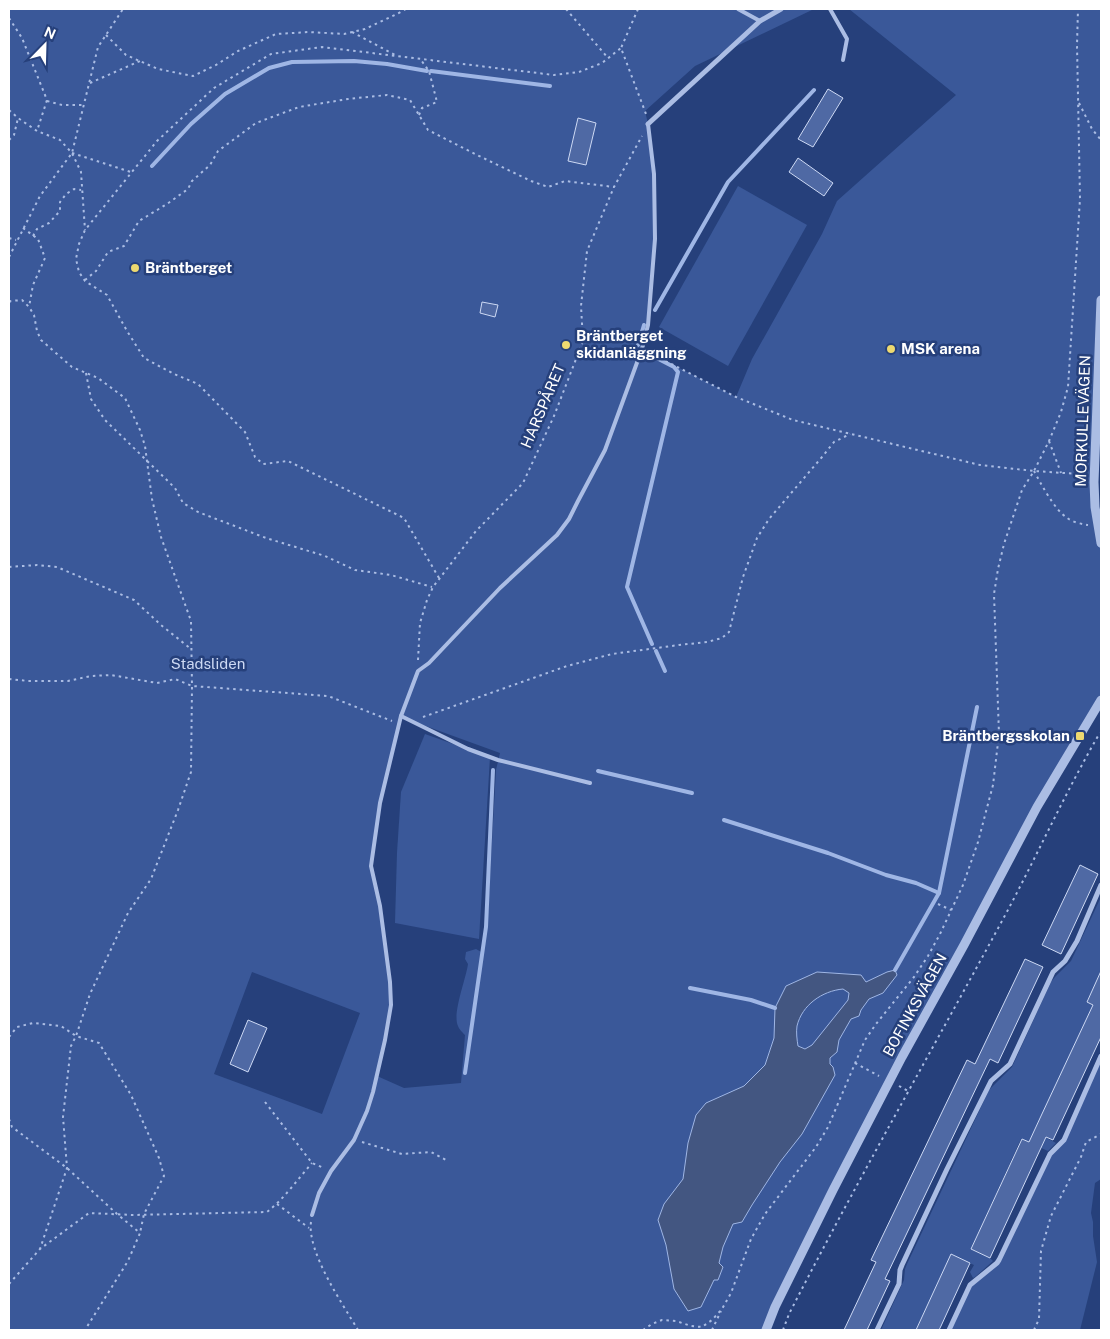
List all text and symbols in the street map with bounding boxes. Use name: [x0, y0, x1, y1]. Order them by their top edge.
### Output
north arrow: [20, 20, 70, 70]
text: N: [42, 24, 58, 43]
place label: Bräntberget: [145, 259, 232, 276]
marker: Bräntberget: [129, 262, 141, 274]
place label: Bräntberget skidanläggning: [576, 327, 687, 361]
marker: Bräntberget skidanläggning: [560, 339, 572, 351]
place label: MSK arena: [901, 340, 980, 357]
marker: MSK arena: [885, 343, 897, 355]
street label: MORKULLEVÄGEN: [1071, 355, 1093, 487]
street label: HARSPÅRET: [516, 361, 568, 451]
park label: Stadsliden: [171, 655, 245, 672]
place label: Bräntbergsskolan: [942, 727, 1070, 744]
marker: Bräntbergsskolan: [1074, 730, 1086, 742]
street label: BOFINKSVÄGEN: [878, 950, 950, 1059]

